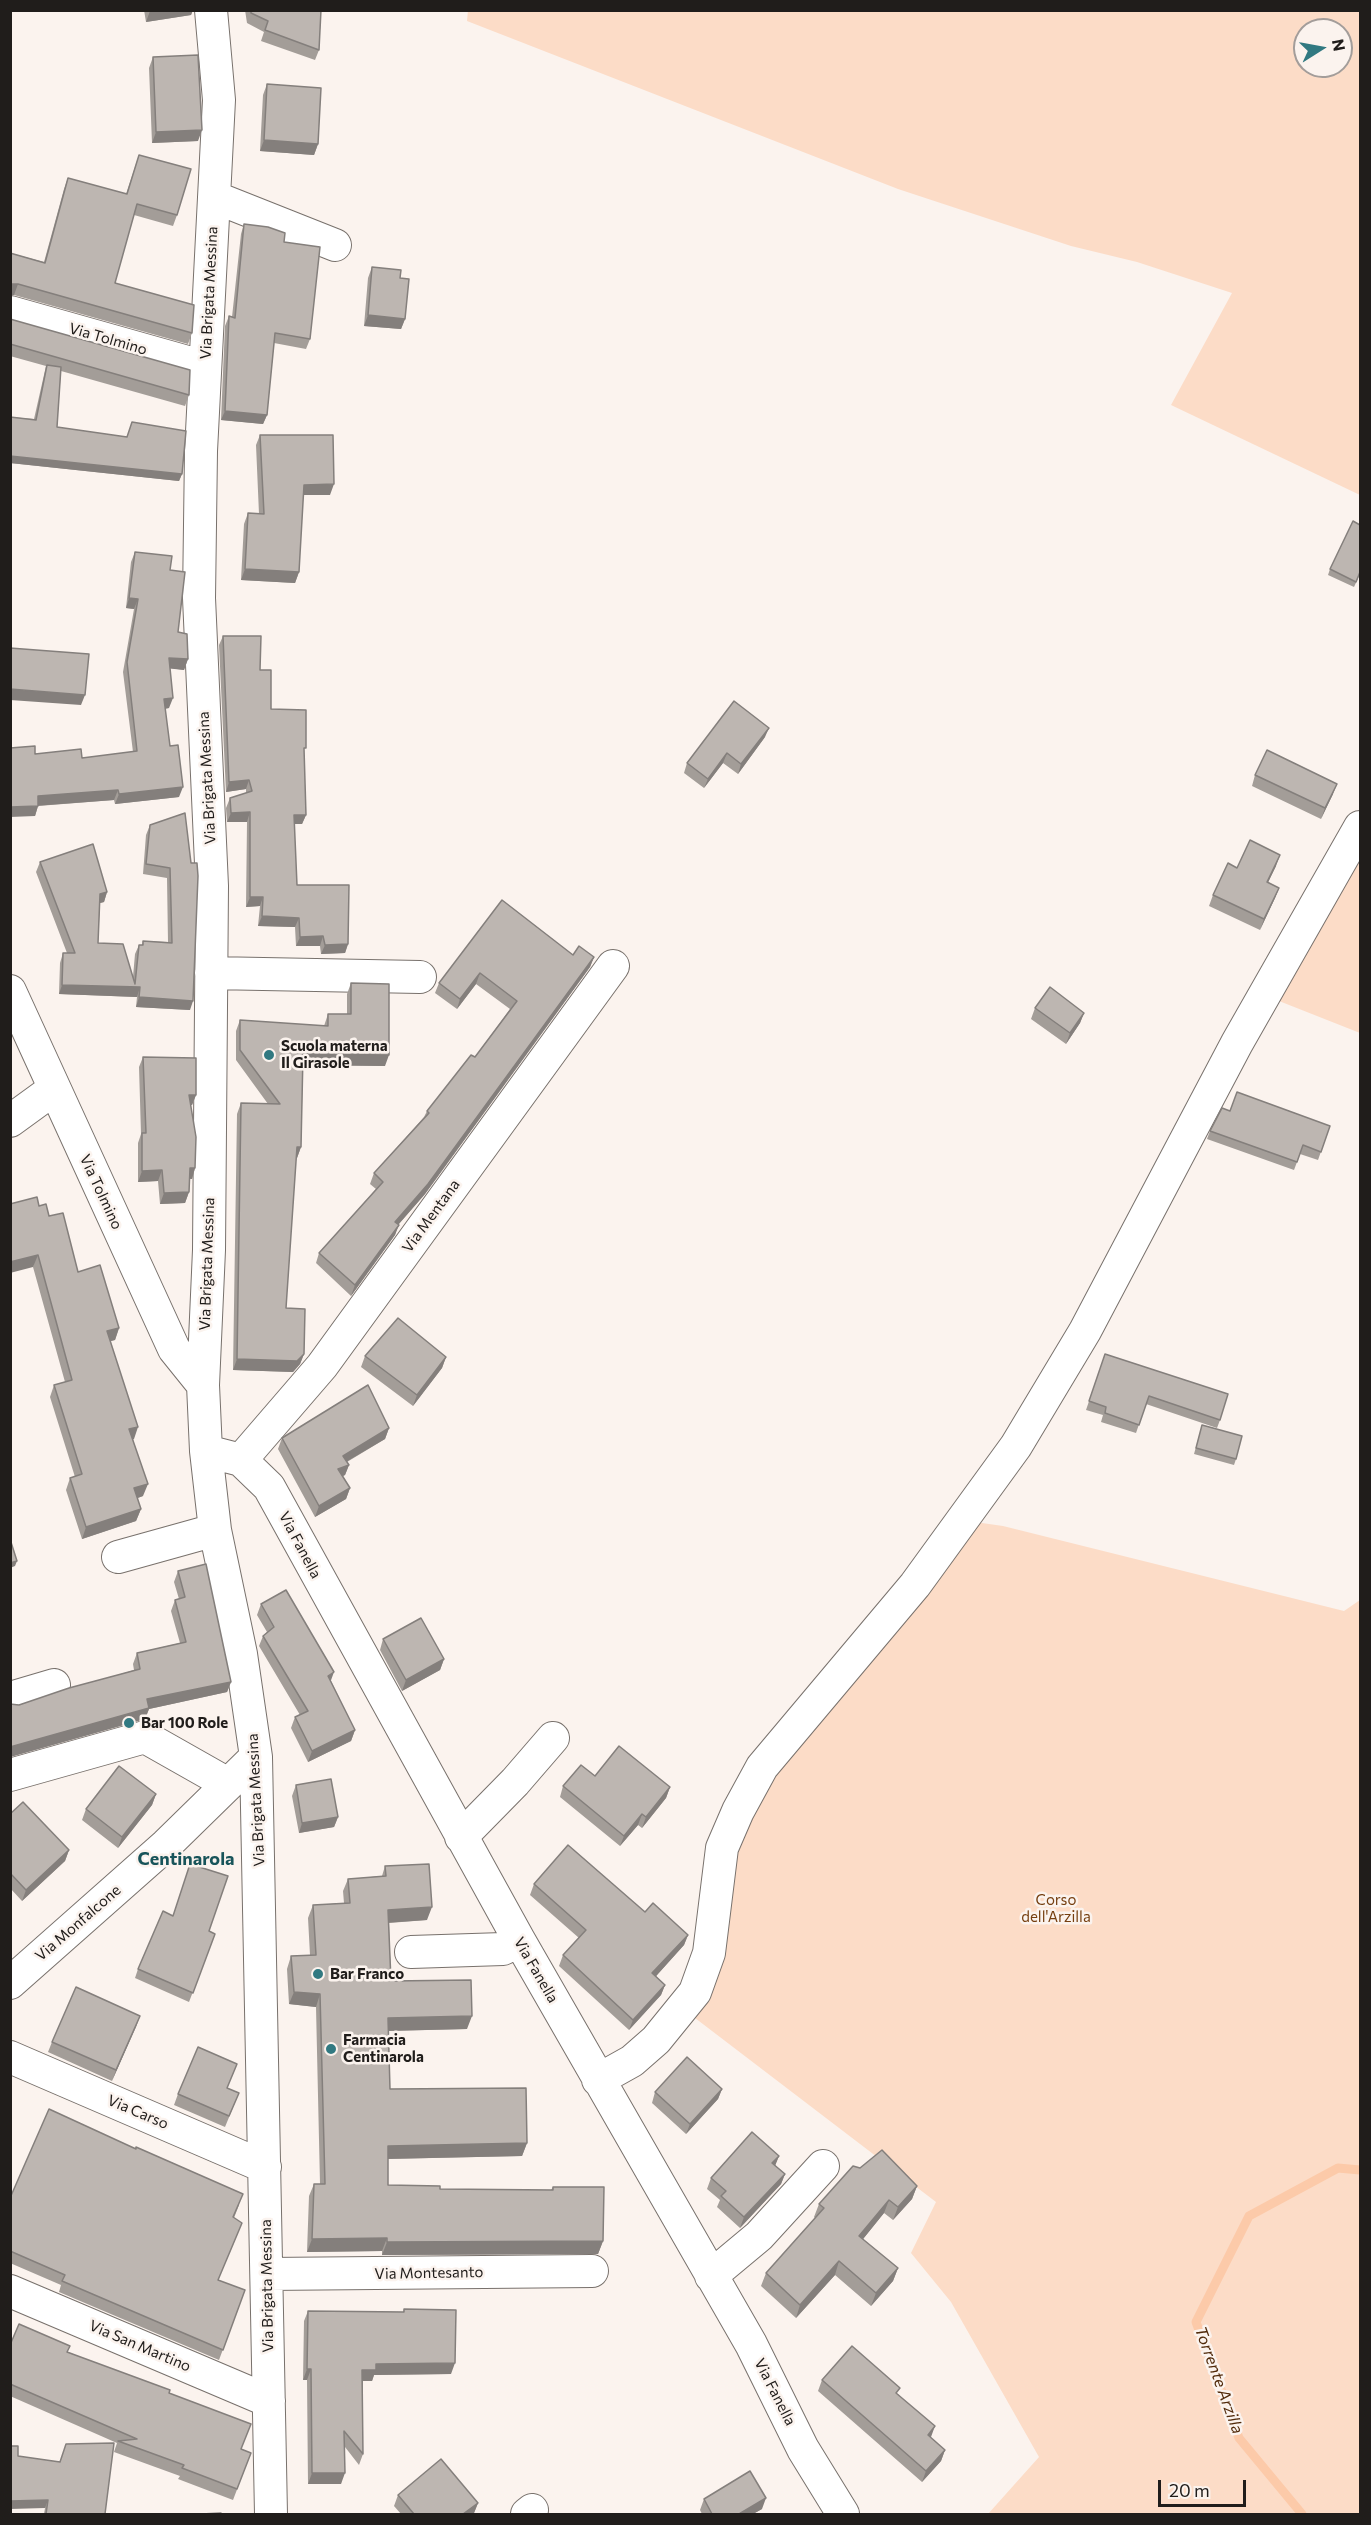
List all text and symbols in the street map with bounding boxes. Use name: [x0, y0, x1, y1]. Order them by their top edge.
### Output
north arrow: [1293, 18, 1353, 78]
text: N: [1329, 37, 1350, 53]
street label: Via Brigata Messina: [197, 226, 221, 360]
street label: Via Tolmino: [67, 319, 149, 359]
street label: Via Brigata Messina: [195, 711, 219, 845]
place label: Scuola materna Il Girasole: [281, 1037, 388, 1072]
marker: Scuola materna Il Girasole: [262, 1048, 276, 1062]
street label: Via Tolmino: [76, 1152, 126, 1232]
street label: Via Mentana: [398, 1176, 464, 1256]
street label: Via Brigata Messina: [196, 1197, 218, 1331]
street label: Via Fanella: [275, 1509, 325, 1581]
place label: Bar 100 Role: [141, 1714, 228, 1732]
marker: Bar 100 Role: [122, 1716, 136, 1730]
street label: Via Brigata Messina: [244, 1733, 268, 1867]
district label: Centinarola: [137, 1848, 235, 1870]
street label: Via Monfalcone: [32, 1881, 124, 1965]
park label: Corso dell'Arzilla: [1021, 1891, 1091, 1926]
street label: Via Fanella: [510, 1934, 562, 2006]
place label: Bar Franco: [330, 1965, 404, 1983]
marker: Bar Franco: [311, 1967, 325, 1981]
place label: Farmacia Centinarola: [343, 2031, 424, 2066]
marker: Farmacia Centinarola: [324, 2042, 338, 2056]
street label: Via Carso: [105, 2091, 171, 2133]
street label: Via Brigata Messina: [257, 2219, 277, 2353]
street label: Via Montesanto: [374, 2263, 484, 2283]
street label: Via San Martino: [87, 2317, 193, 2375]
water label: Torrente Arzilla: [1191, 2324, 1247, 2436]
street label: Via Fanella: [750, 2355, 800, 2429]
scale bar: [1161, 2468, 1250, 2506]
text: 20 m: [1169, 2479, 1210, 2501]

